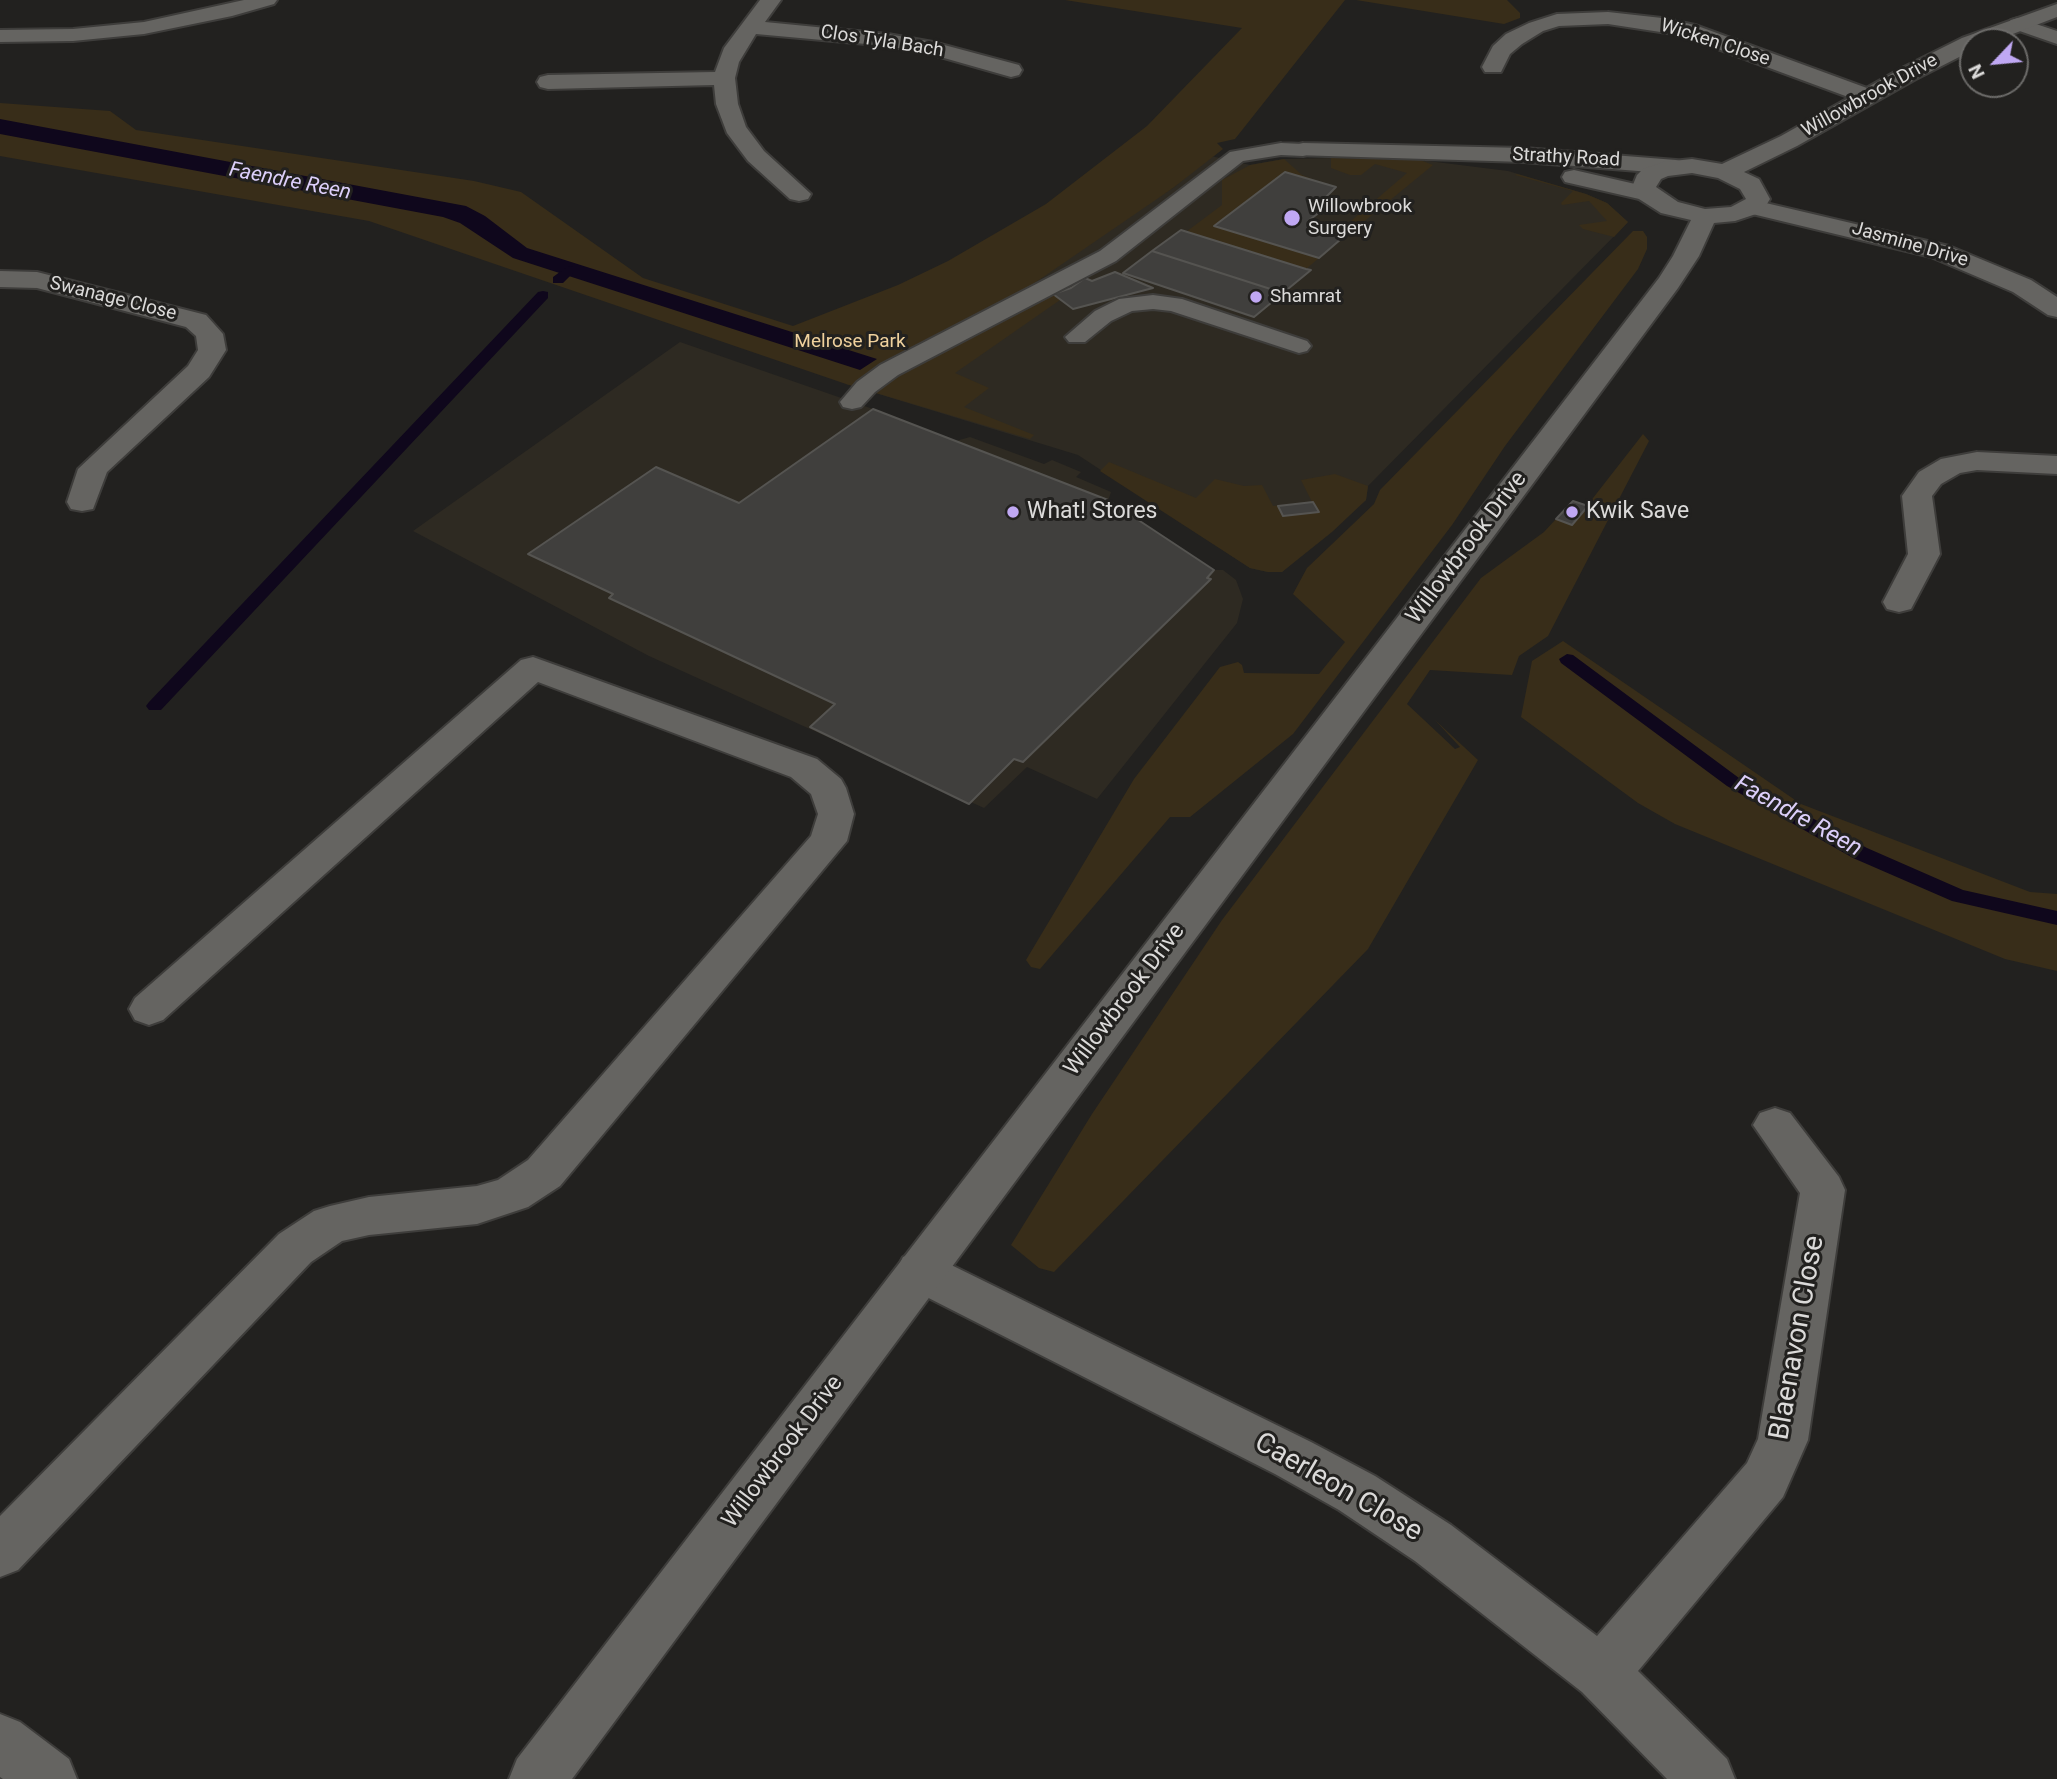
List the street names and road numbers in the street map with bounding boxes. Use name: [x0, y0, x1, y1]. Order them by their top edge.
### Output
street label: Wicken Close: [1657, 15, 1773, 71]
street label: Clos Tyla Bach: [819, 21, 945, 63]
street label: Willowbrook Drive: [1798, 49, 1942, 143]
street label: Strathy Road: [1512, 144, 1620, 172]
street label: Jasmine Drive: [1849, 218, 1971, 272]
street label: Swanage Close: [47, 272, 179, 326]
street label: Willowbrook Drive: [1401, 466, 1533, 630]
street label: Willowbrook Drive: [1059, 918, 1191, 1082]
street label: Blaenavon Close: [1763, 1233, 1833, 1443]
street label: Willowbrook Drive: [717, 1370, 849, 1534]
street label: Caerleon Close: [1248, 1426, 1428, 1550]

